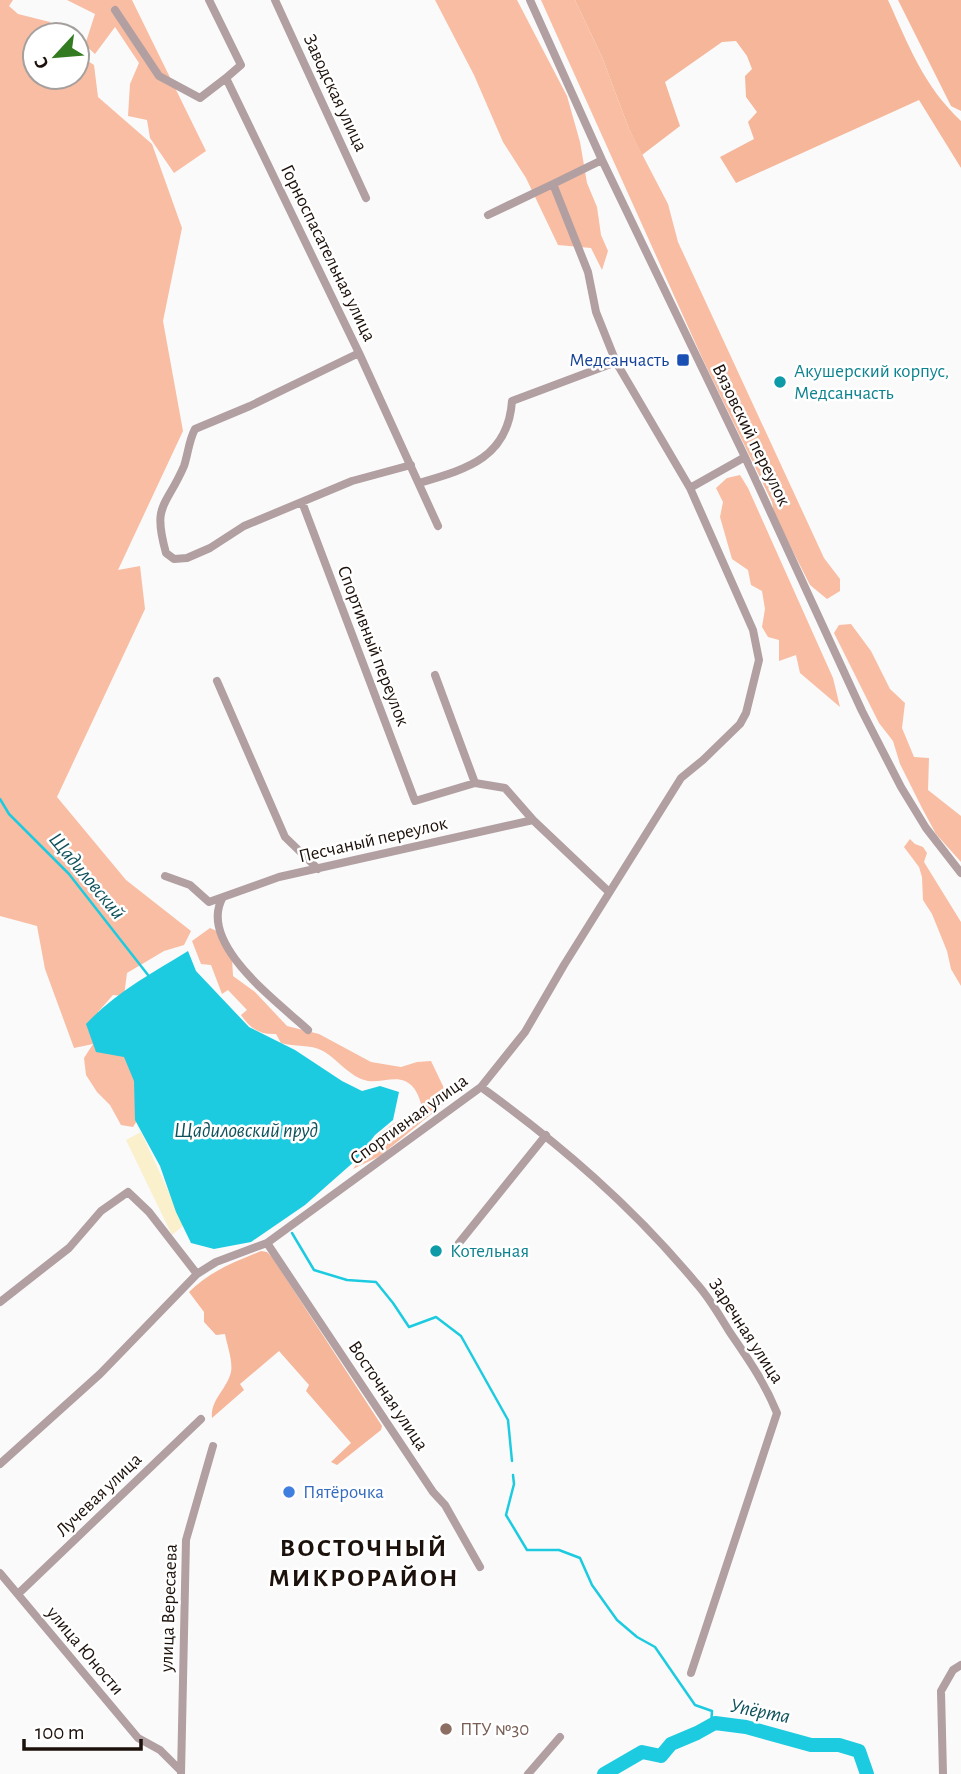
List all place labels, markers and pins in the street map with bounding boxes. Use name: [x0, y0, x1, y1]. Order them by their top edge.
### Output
place label: Медсанчасть: [569, 351, 669, 370]
marker: Медсанчасть: [675, 352, 691, 368]
place label: Акушерский корпус, Медсанчасть: [794, 362, 949, 403]
marker: Акушерский корпус, Медсанчасть: [772, 374, 788, 390]
place label: Котельная: [450, 1242, 529, 1261]
marker: Котельная: [428, 1243, 444, 1259]
place label: Пятёрочка: [303, 1483, 384, 1502]
marker: Пятёрочка: [281, 1484, 297, 1500]
place label: ПТУ №30: [460, 1720, 529, 1739]
marker: ПТУ №30: [438, 1721, 454, 1737]

